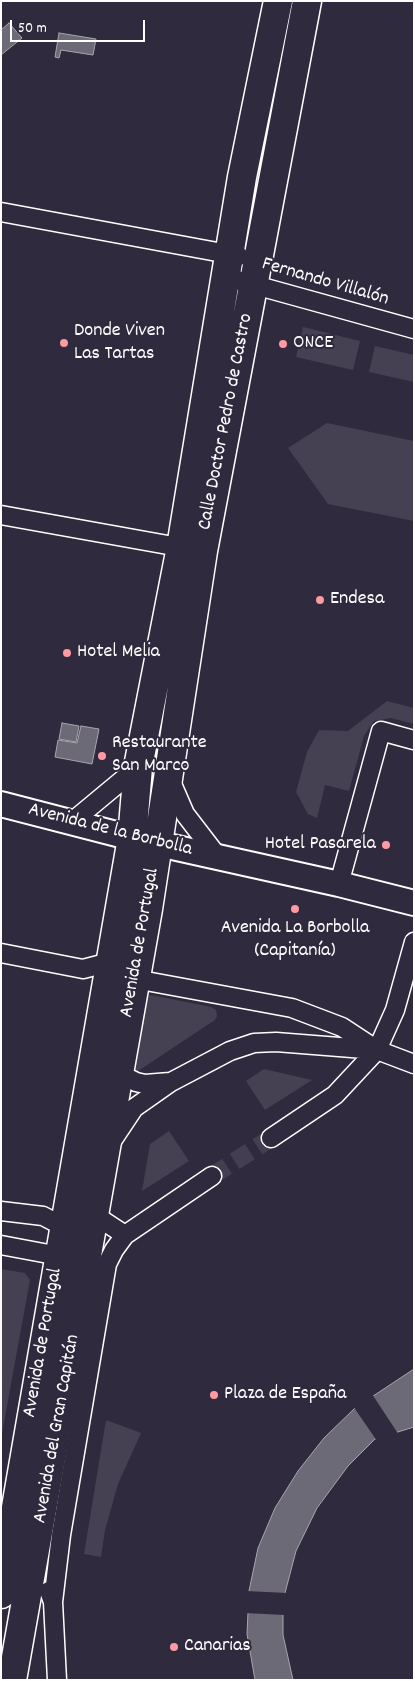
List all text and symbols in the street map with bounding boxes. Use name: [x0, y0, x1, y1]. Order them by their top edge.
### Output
scale bar: [12, 10, 148, 42]
text: 50 m: [18, 18, 47, 40]
street label: Fernando Villalón: [259, 253, 391, 313]
street label: Calle Doctor Pedro de Castro: [194, 312, 260, 532]
place label: Donde Viven Las Tartas: [74, 320, 165, 367]
place label: ONCE: [293, 332, 333, 356]
marker: Donde Viven Las Tartas: [58, 337, 70, 349]
marker: ONCE: [277, 338, 289, 350]
place label: Endesa: [330, 588, 384, 612]
marker: Endesa: [314, 594, 326, 606]
place label: Hotel Melia: [77, 641, 160, 665]
marker: Hotel Melia: [61, 647, 73, 659]
place label: Restaurante San Marco: [112, 732, 207, 779]
marker: Restaurante San Marco: [96, 750, 108, 762]
street label: Avenida de la Borbolla: [26, 799, 194, 863]
place label: Hotel Pasarela: [265, 833, 376, 857]
marker: Hotel Pasarela: [380, 839, 392, 851]
street label: Avenida de Portugal: [116, 866, 166, 1020]
marker: Avenida La Borbolla (Capitanía): [289, 903, 301, 915]
place label: Avenida La Borbolla (Capitanía): [221, 917, 369, 964]
street label: Avenida de Portugal: [19, 1266, 69, 1420]
street label: Avenida del Gran Capitán: [30, 1333, 86, 1525]
place label: Plaza de España: [224, 1383, 346, 1407]
marker: Plaza de España: [208, 1389, 220, 1401]
place label: Canarias: [184, 1635, 251, 1659]
marker: Canarias: [168, 1641, 180, 1653]

